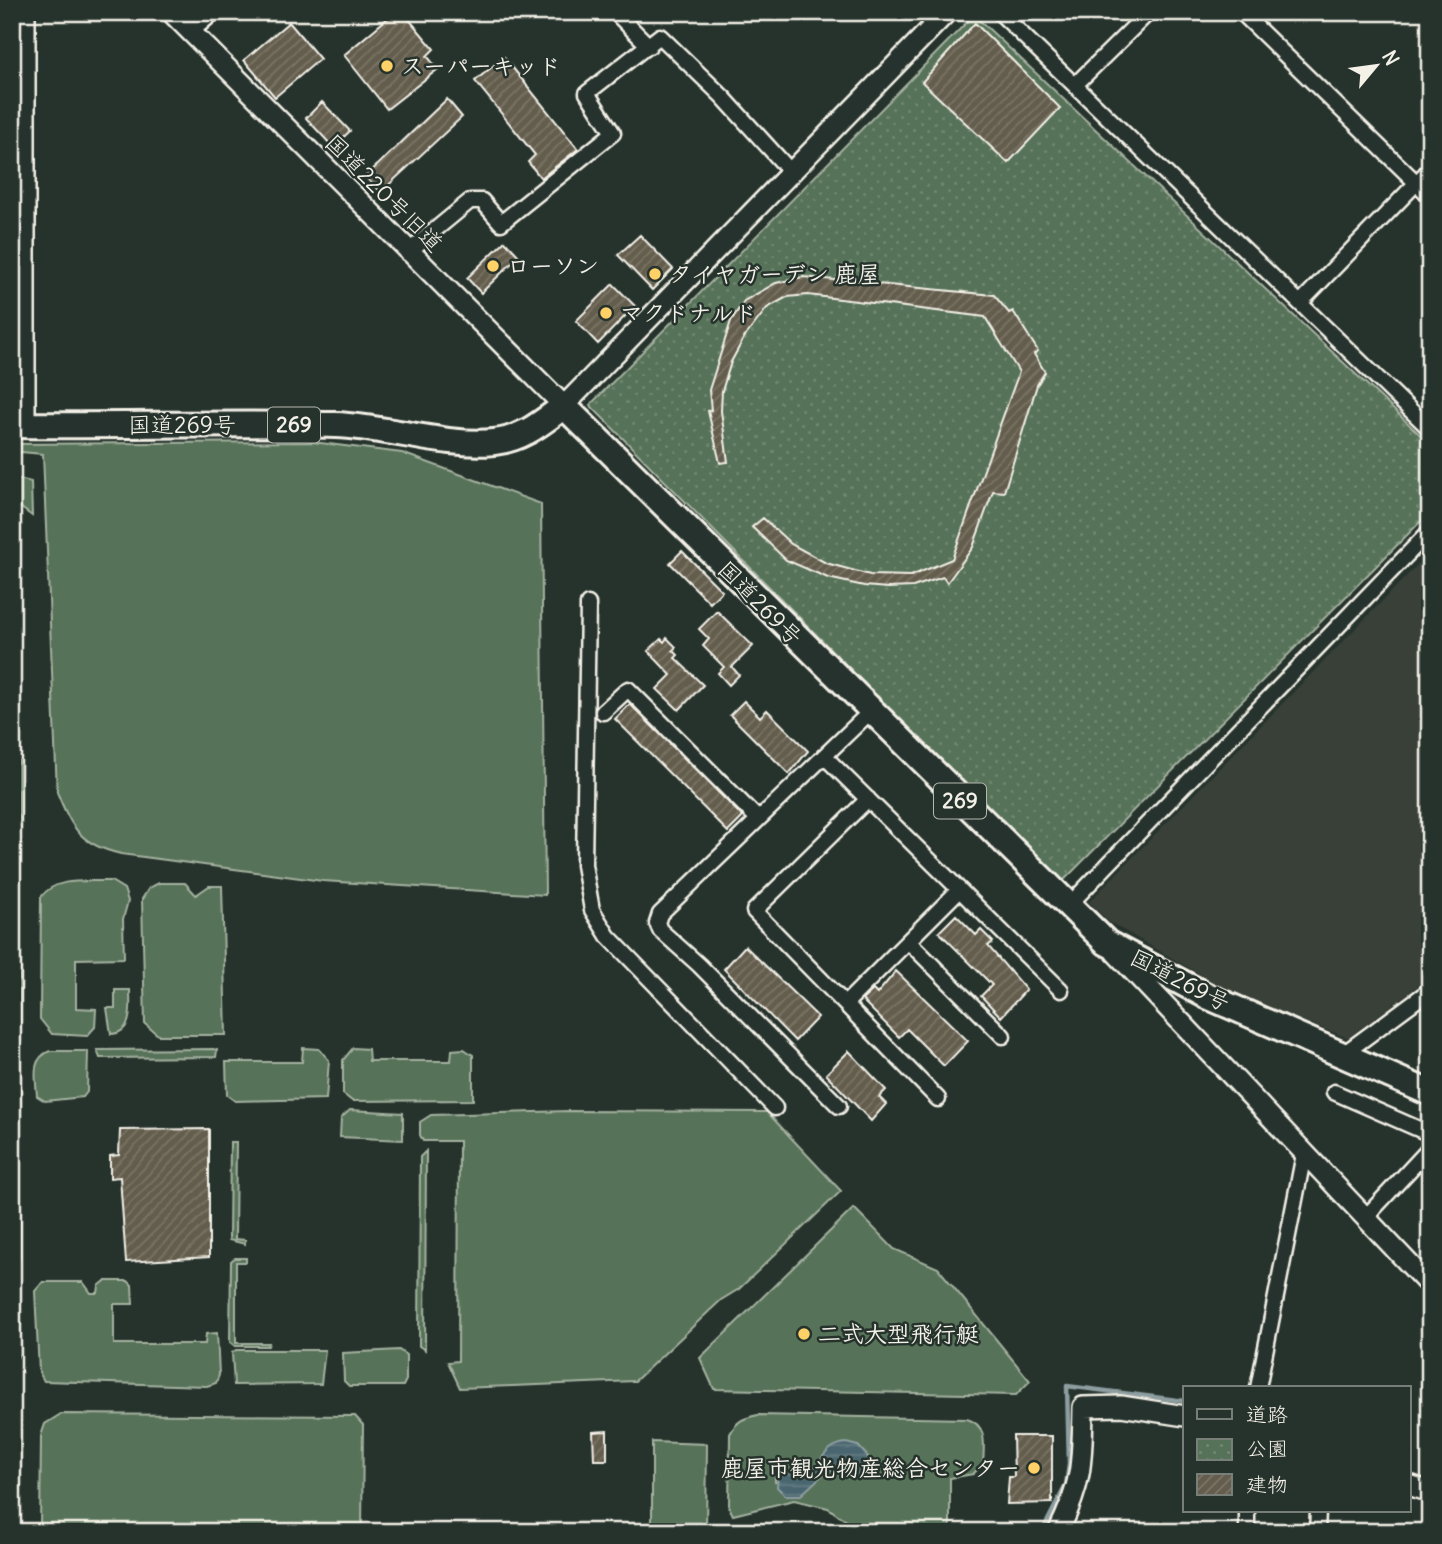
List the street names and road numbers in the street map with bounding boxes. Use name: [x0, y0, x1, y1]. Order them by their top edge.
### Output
street label: 国道220号旧道: [319, 127, 450, 258]
road number: 269: [268, 408, 320, 442]
street label: 国道269号: [128, 410, 236, 439]
street label: 国道269号: [712, 554, 809, 651]
road number: 269: [934, 784, 986, 818]
street label: 国道269号: [1125, 942, 1235, 1017]

